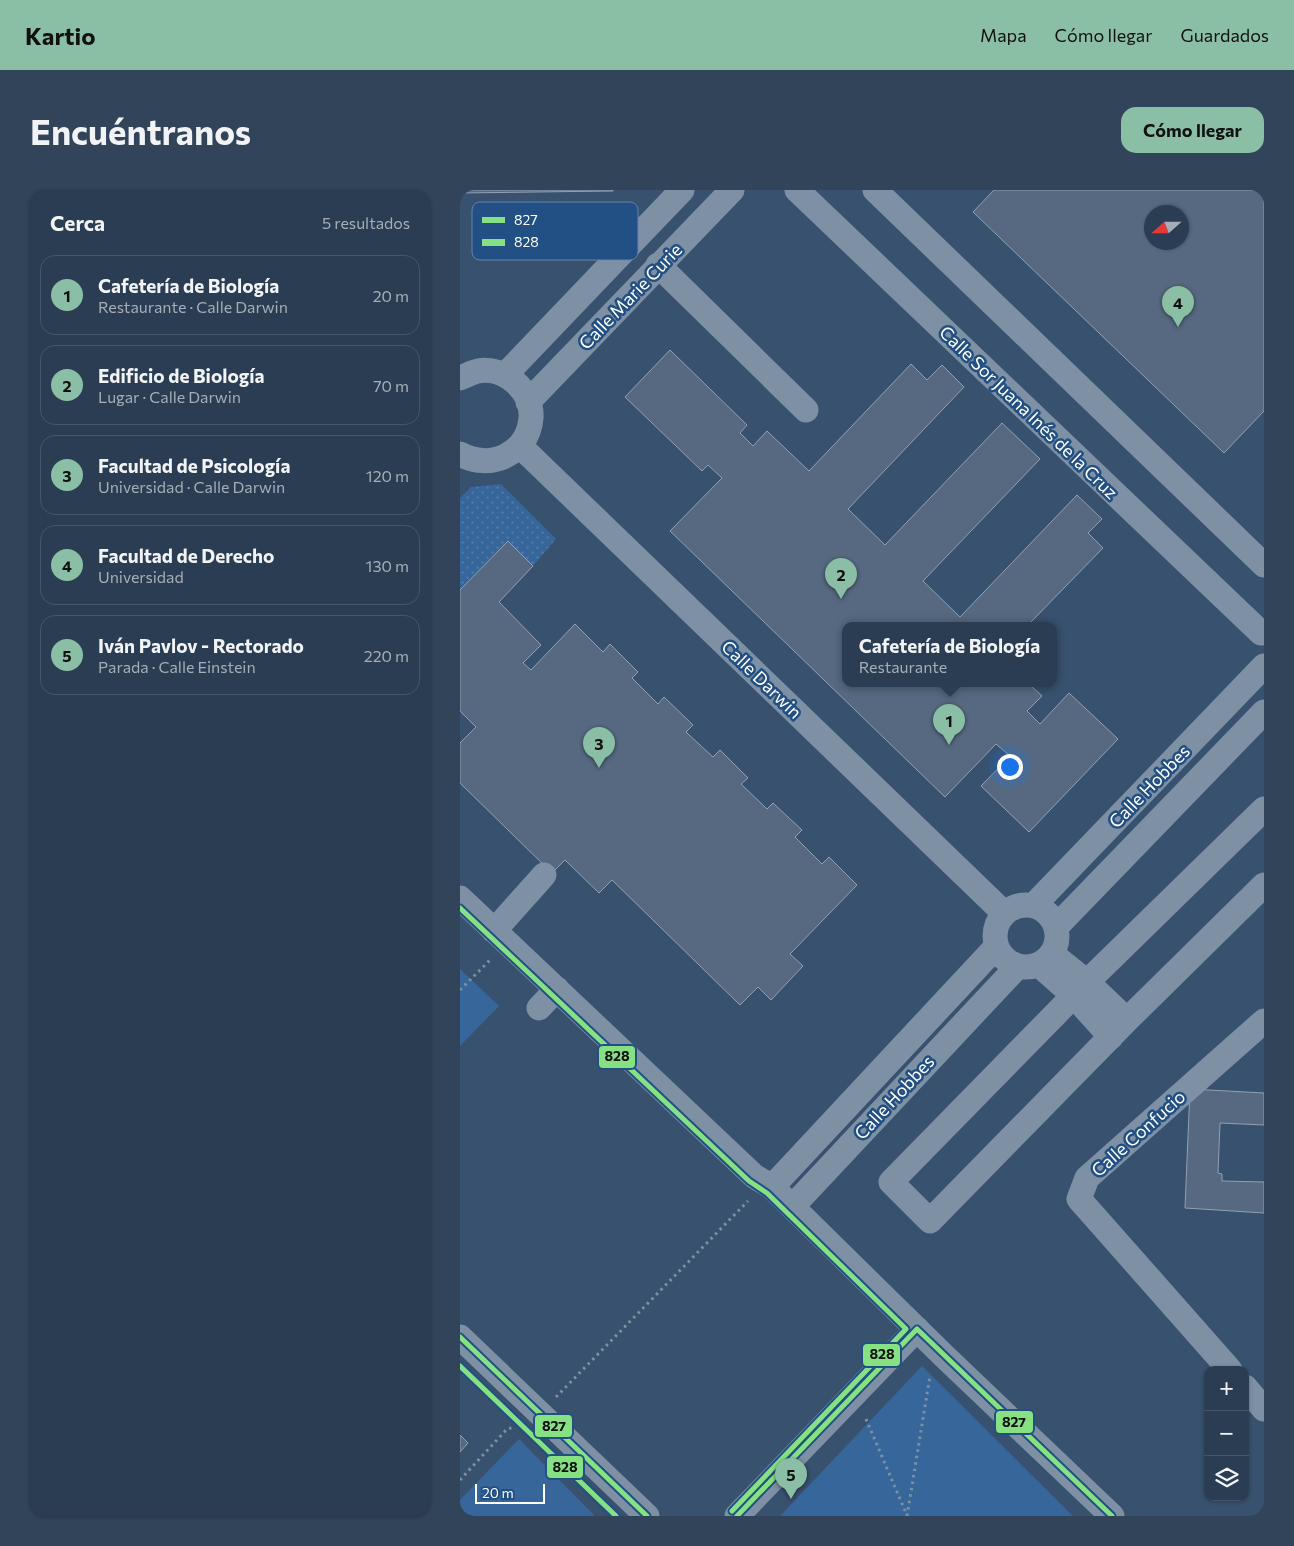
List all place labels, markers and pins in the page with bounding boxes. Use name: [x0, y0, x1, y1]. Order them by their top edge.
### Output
pin: 4: [1162, 286, 1194, 327]
pin: 2: [825, 558, 857, 599]
pin: 1: [933, 704, 965, 745]
pin: 3: [583, 727, 615, 768]
pin: 5: [775, 1458, 807, 1499]

